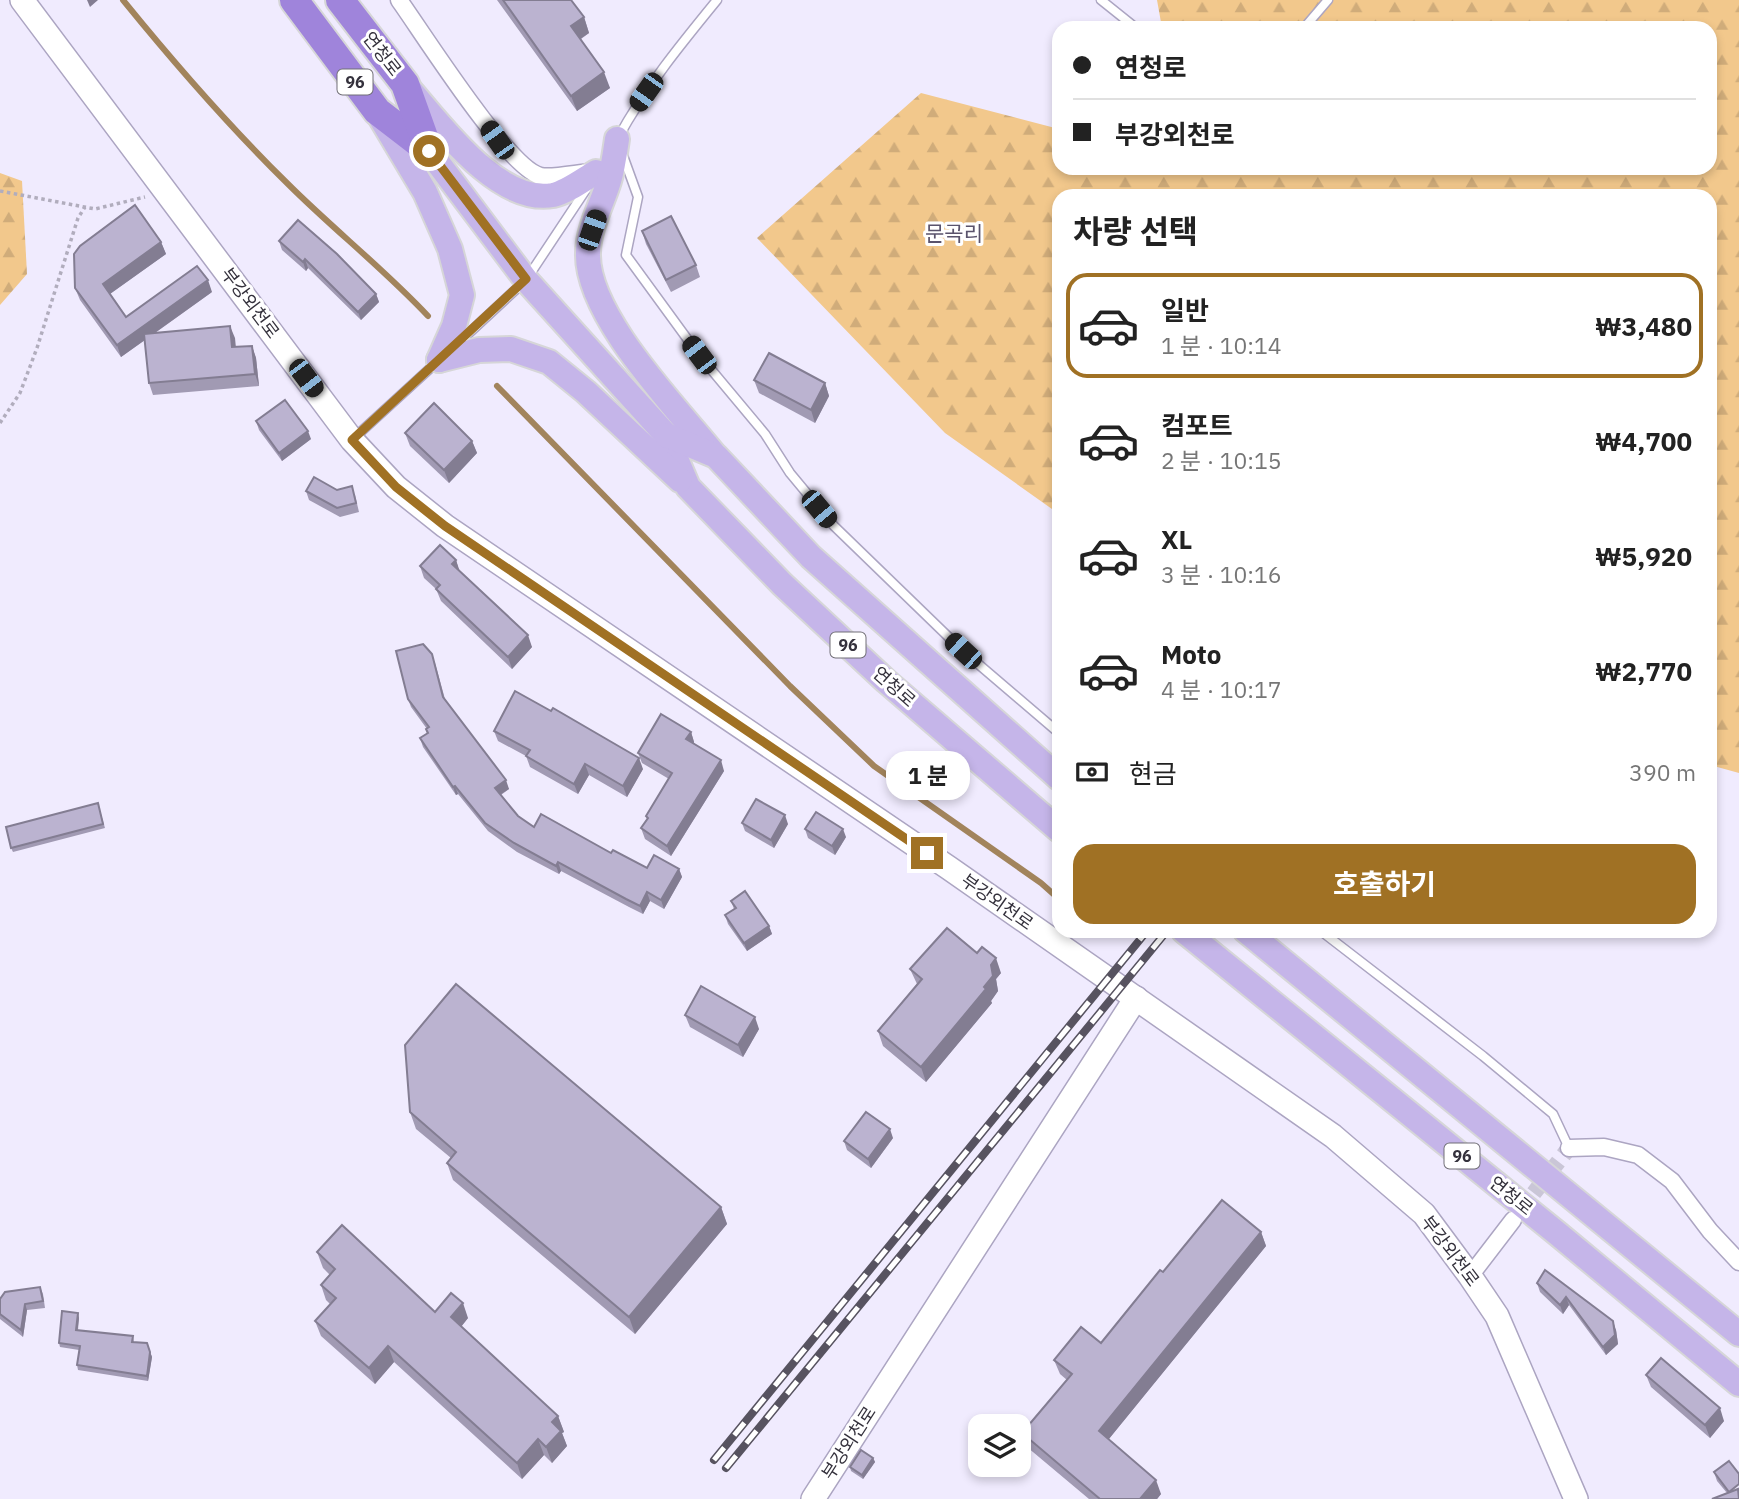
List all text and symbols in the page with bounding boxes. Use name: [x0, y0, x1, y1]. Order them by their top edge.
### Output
street label: 연청로: [358, 27, 407, 80]
text: 연청로: [1115, 50, 1187, 84]
road number: 96: [338, 69, 372, 94]
car: [626, 69, 667, 115]
car: [477, 117, 518, 163]
text: 부강외천로: [1115, 117, 1235, 151]
route start: [413, 135, 445, 167]
car: [576, 207, 609, 253]
text: 차량 선택: [1073, 210, 1198, 252]
district label: 문곡리: [925, 219, 983, 247]
street label: 부강외천로: [216, 263, 285, 343]
text: 일반: [1161, 293, 1209, 327]
icon: car: [1077, 294, 1140, 357]
text: ₩3,480: [1595, 309, 1692, 343]
text: 1 분 · 10:14: [1161, 330, 1282, 360]
car: [678, 332, 721, 378]
car: [285, 355, 328, 401]
text: 컴포트: [1161, 408, 1233, 442]
icon: car: [1077, 409, 1140, 472]
text: ₩4,700: [1595, 424, 1692, 458]
text: 2 분 · 10:15: [1161, 445, 1282, 475]
car: [798, 486, 841, 532]
text: XL: [1161, 522, 1192, 556]
icon: car: [1077, 524, 1140, 587]
text: ₩5,920: [1595, 539, 1692, 573]
text: 3 분 · 10:16: [1161, 559, 1282, 589]
car: [941, 629, 986, 673]
road number: 96: [830, 632, 866, 658]
text: Moto: [1161, 637, 1221, 671]
icon: car: [1077, 639, 1140, 702]
text: ₩2,770: [1595, 654, 1692, 688]
street label: 연청로: [868, 661, 920, 712]
text: 4 분 · 10:17: [1161, 674, 1282, 704]
callout: 1 분: [885, 752, 969, 800]
icon: cash: [1073, 753, 1111, 791]
text: 현금: [1129, 756, 1177, 790]
text: 390 m: [1629, 757, 1696, 787]
text: 1 분: [908, 760, 948, 790]
route end: [911, 837, 943, 869]
button: 호출하기: [1073, 844, 1696, 924]
street label: 부강외천로: [957, 868, 1038, 935]
road number: 96: [1444, 1144, 1480, 1168]
street label: 연청로: [1485, 1171, 1538, 1220]
street label: 부강외천로: [1416, 1211, 1485, 1291]
street label: 부강외천로: [816, 1402, 881, 1484]
map controls: [968, 1414, 1031, 1477]
button: layers: [968, 1414, 1031, 1477]

